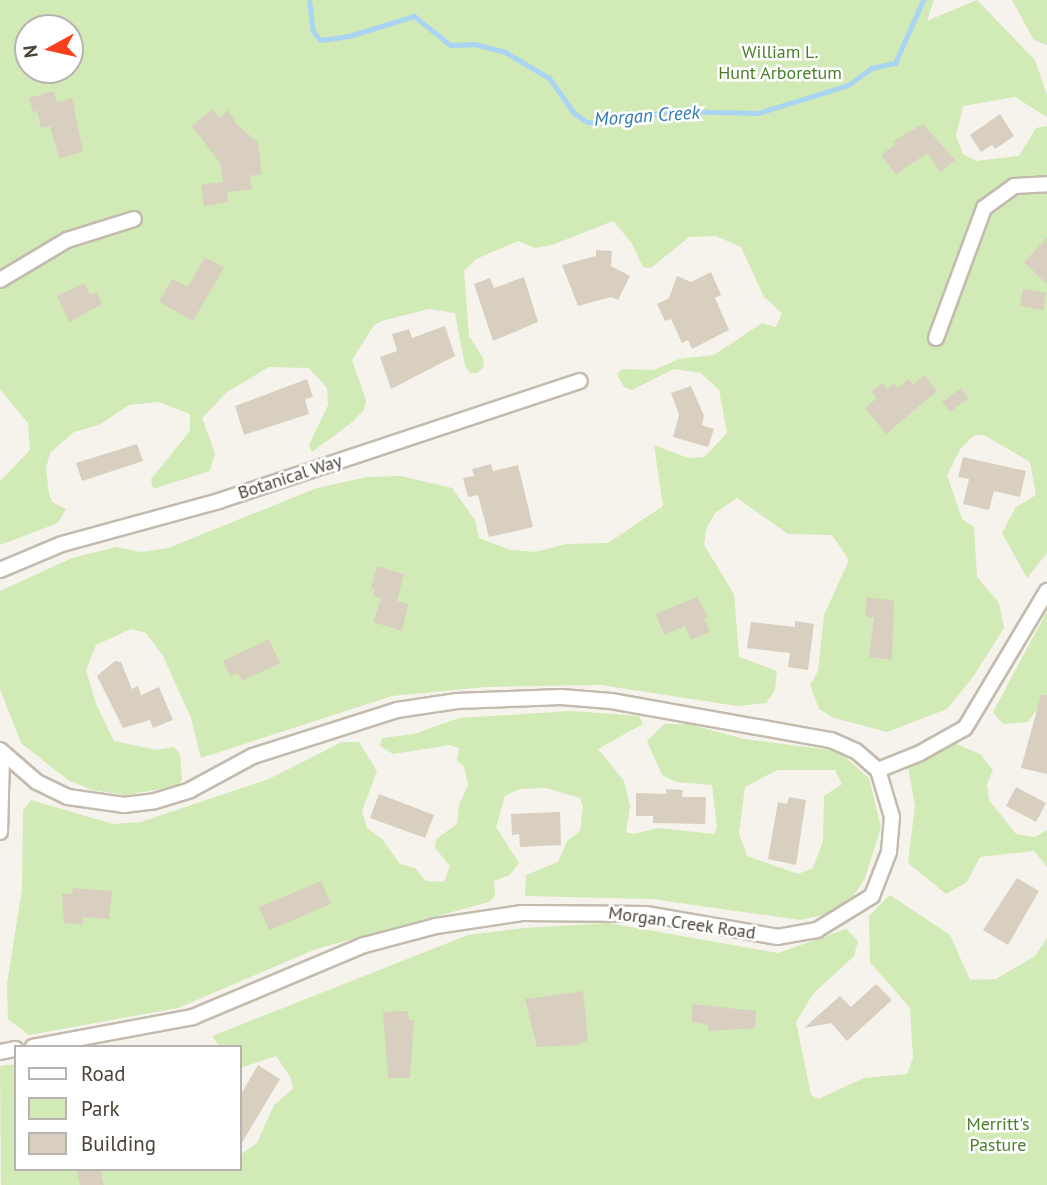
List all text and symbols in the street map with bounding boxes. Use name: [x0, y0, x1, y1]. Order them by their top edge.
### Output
north arrow: [14, 14, 84, 84]
park label: William L. Hunt Arboretum: [718, 42, 842, 84]
text: N: [17, 44, 43, 60]
water label: Morgan Creek: [593, 101, 701, 131]
street label: Botanical Way: [235, 450, 345, 504]
street label: Morgan Creek Road: [607, 902, 757, 944]
legend: [14, 1045, 242, 1171]
text: Road: [81, 1060, 125, 1087]
text: Park: [81, 1095, 120, 1122]
park label: Merritt's Pasture: [966, 1114, 1030, 1156]
text: Building: [81, 1130, 156, 1157]

